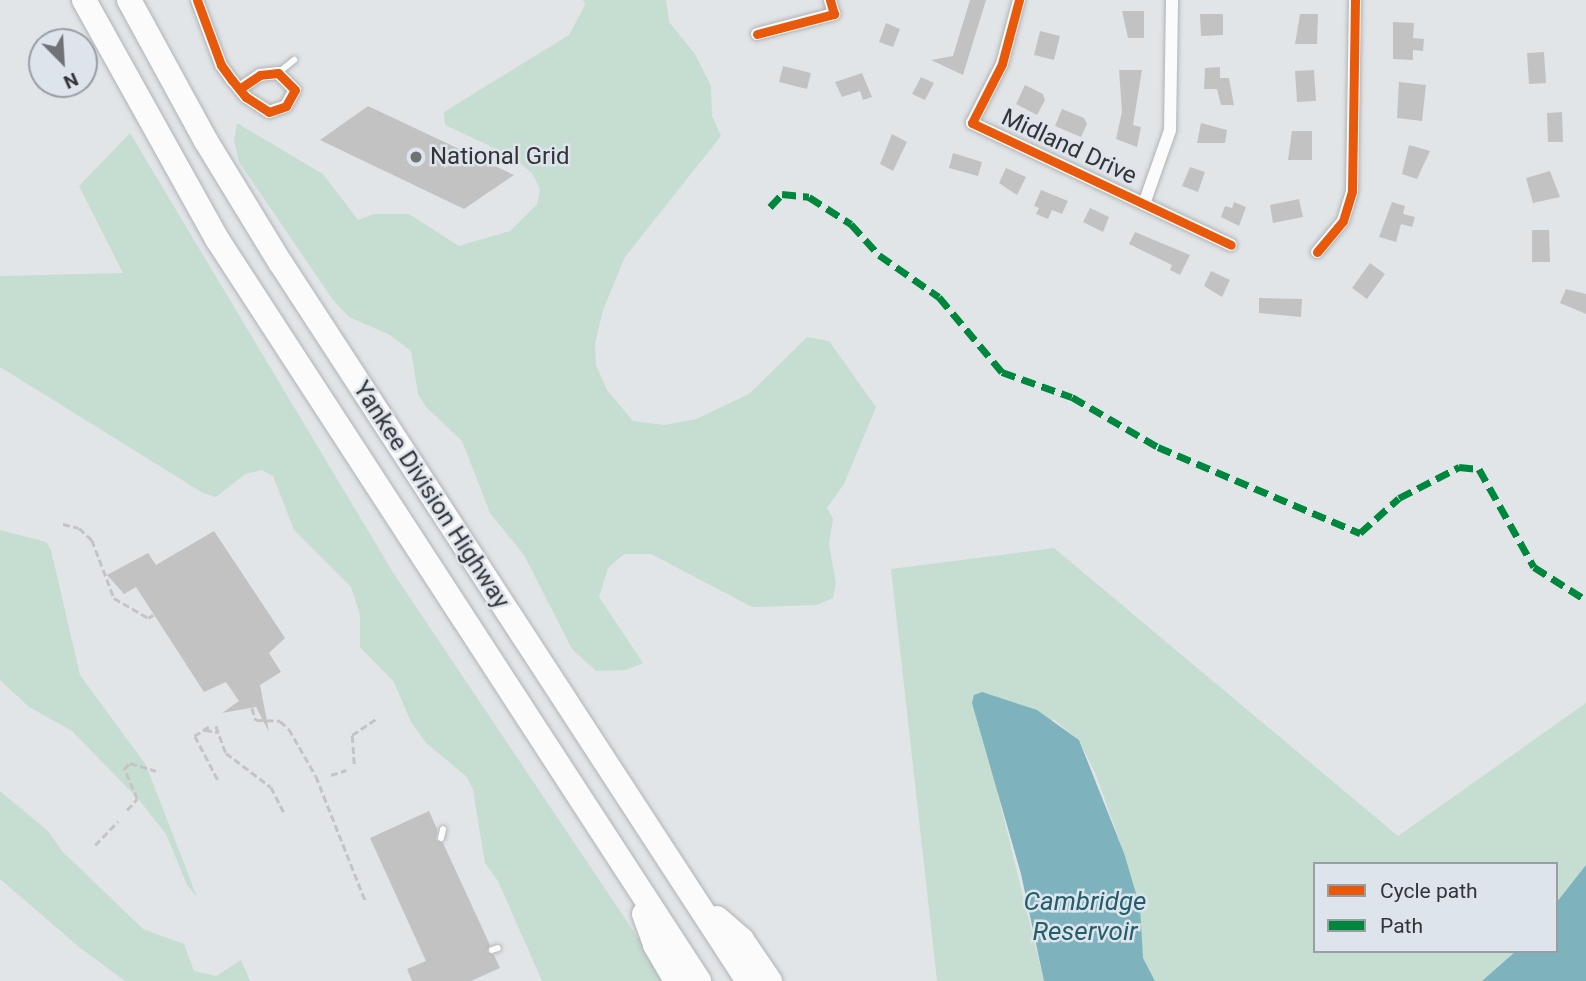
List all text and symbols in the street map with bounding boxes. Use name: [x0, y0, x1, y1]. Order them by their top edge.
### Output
north arrow: [28, 28, 98, 98]
text: N: [60, 68, 82, 94]
street label: Midland Drive: [997, 103, 1141, 191]
place label: National Grid: [430, 143, 570, 171]
marker: National Grid: [408, 149, 424, 165]
street label: Yankee Division Highway: [347, 376, 515, 614]
legend: [1313, 862, 1558, 953]
text: Cycle path: [1380, 879, 1478, 903]
water label: Cambridge Reservoir: [1024, 886, 1146, 948]
text: Path: [1380, 914, 1423, 938]

